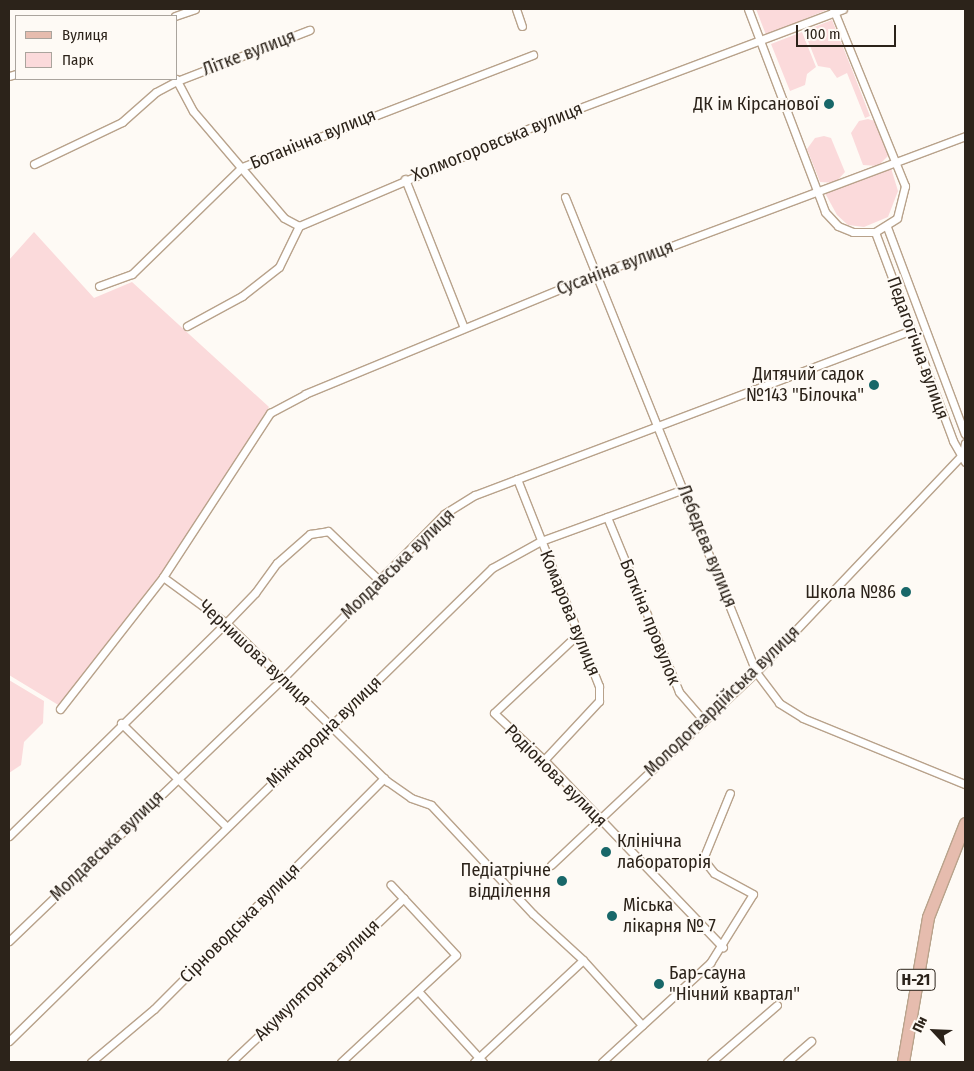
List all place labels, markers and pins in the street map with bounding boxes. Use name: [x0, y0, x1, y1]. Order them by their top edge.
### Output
place label: ДК ім Кірсанової: [693, 93, 819, 115]
marker: ДК ім Кірсанової: [823, 98, 835, 110]
place label: Дитячий садок №143 "Білочка": [746, 364, 864, 406]
marker: Дитячий садок №143 "Білочка": [868, 379, 880, 391]
place label: Школа №86: [805, 581, 896, 603]
marker: Школа №86: [900, 586, 912, 598]
place label: Клінічна лабораторія: [617, 831, 711, 874]
marker: Клінічна лабораторія: [599, 845, 613, 859]
place label: Педіатрічне відділення: [461, 860, 551, 902]
marker: Педіатрічне відділення: [555, 874, 569, 888]
place label: Міська лікарня № 7: [623, 895, 716, 938]
marker: Міська лікарня № 7: [605, 909, 619, 923]
place label: Бар-сауна "Нічний квартал": [669, 963, 800, 1006]
marker: Бар-сауна "Нічний квартал": [653, 978, 665, 990]

